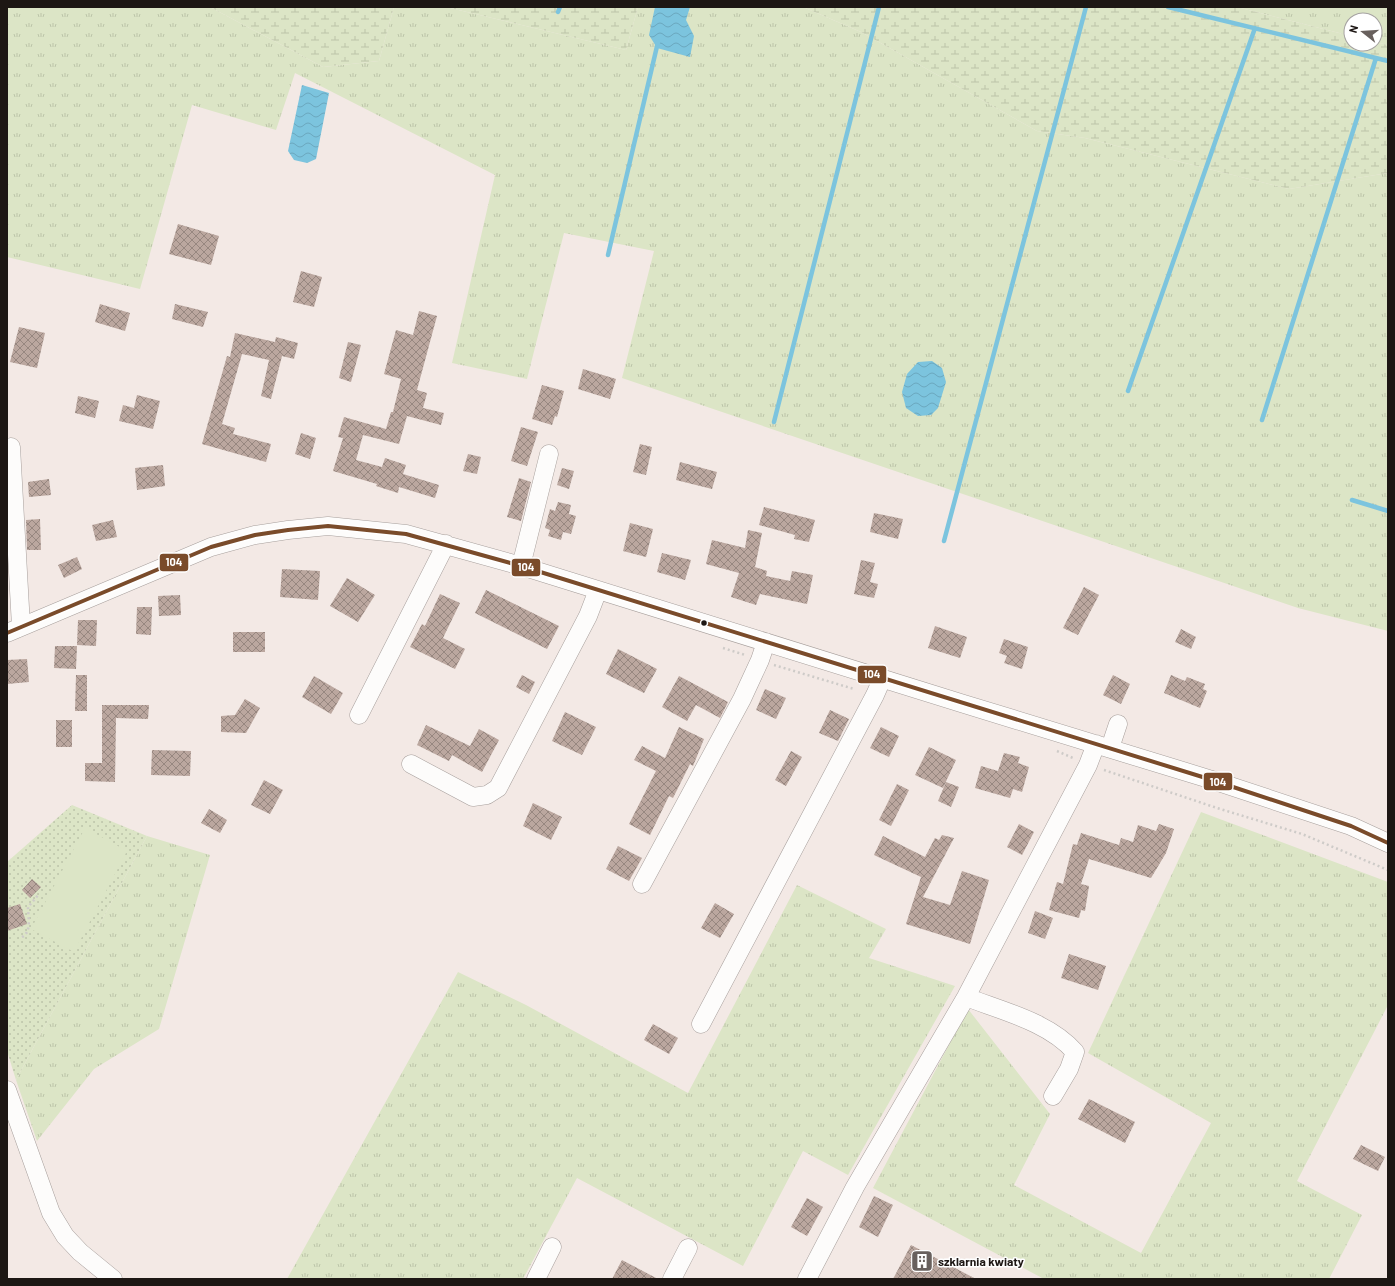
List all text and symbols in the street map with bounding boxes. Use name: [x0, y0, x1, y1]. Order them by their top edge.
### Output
north arrow: [1343, 12, 1383, 52]
text: N: [1346, 24, 1360, 34]
line badge: 104: [159, 553, 189, 572]
text: 104: [166, 555, 183, 568]
line badge: 104: [511, 558, 541, 577]
text: 104: [518, 560, 535, 573]
unlabelled marker: [699, 618, 709, 628]
line badge: 104: [857, 665, 887, 684]
text: 104: [864, 667, 881, 680]
line badge: 104: [1203, 772, 1233, 791]
text: 104: [1210, 775, 1227, 788]
building icon: szklarnia kwiaty: [909, 1248, 935, 1274]
place label: szklarnia kwiaty: [938, 1254, 1024, 1268]

